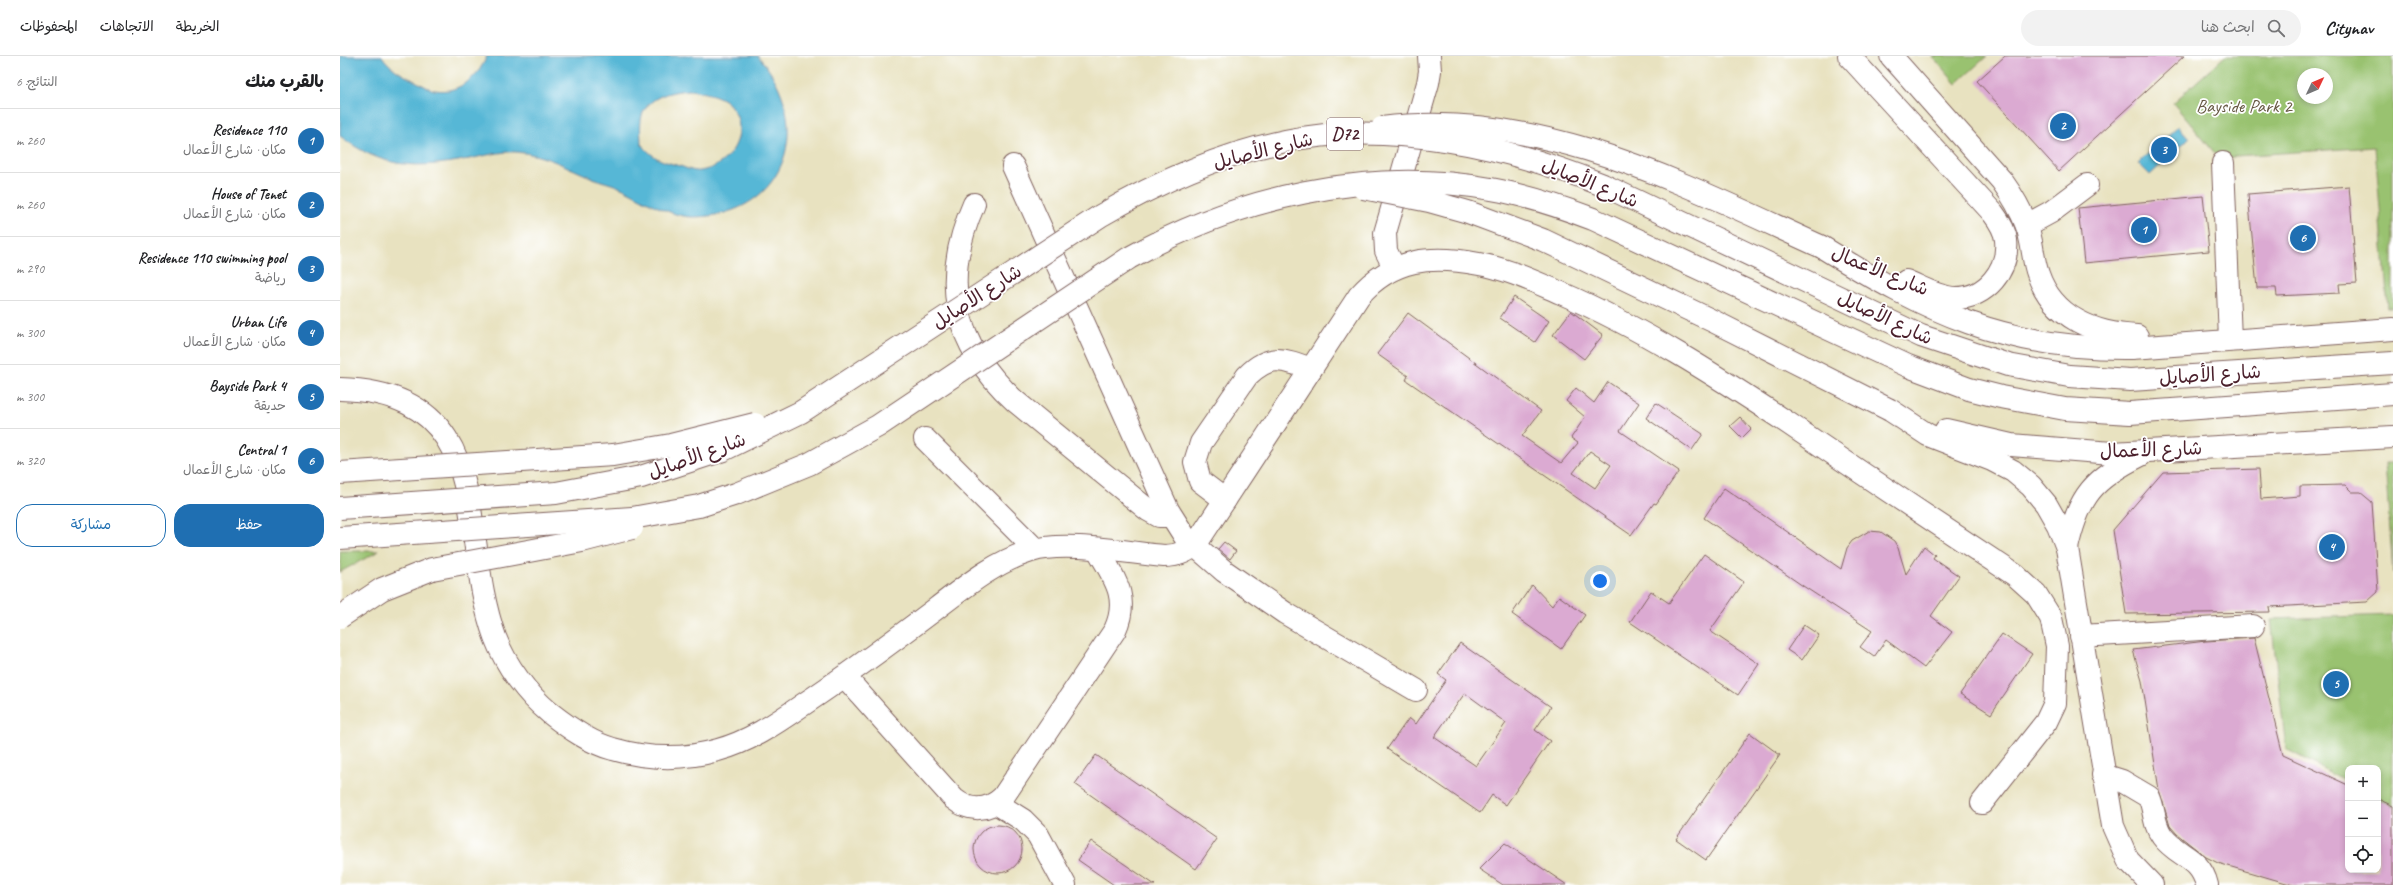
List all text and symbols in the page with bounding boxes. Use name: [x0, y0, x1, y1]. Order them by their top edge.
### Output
search box: [2021, 10, 2301, 46]
text: Citynav: [2325, 16, 2373, 40]
icon: search: [2265, 17, 2287, 39]
text: المحفوظات: [20, 18, 78, 35]
text: الاتجاهات: [100, 18, 154, 35]
text: الخريطة: [176, 18, 219, 35]
text: ابحث هنا: [2201, 18, 2255, 37]
north arrow: [2297, 68, 2333, 104]
text: بالقرب منك: [245, 71, 324, 92]
text: النتائج: 6: [16, 74, 58, 90]
park label: Bayside Park 2: [2196, 94, 2293, 118]
pin: 2: [2050, 111, 2076, 141]
road number: D72: [1327, 118, 1363, 150]
text: Residence 110: [213, 121, 286, 140]
street label: شارع الأصايل: [1210, 126, 1316, 176]
text: 260 m: [16, 133, 44, 149]
text: 1: [308, 133, 314, 149]
pin: 3: [2151, 135, 2177, 165]
text: مكان · شارع الأعمال: [183, 142, 286, 158]
street label: شارع الأصايل: [1538, 152, 1642, 214]
text: House of Tenet: [211, 185, 286, 204]
text: 260 m: [16, 197, 44, 213]
text: 2: [308, 197, 314, 213]
text: مكان · شارع الأعمال: [183, 206, 286, 222]
pin: 1: [2131, 215, 2157, 245]
pin: 6: [2290, 223, 2316, 253]
street label: شارع الأعمال: [1828, 240, 1932, 302]
text: Residence 110 swimming pool: [138, 249, 286, 268]
street label: شارع الأصايل: [927, 258, 1027, 336]
text: 290 m: [16, 261, 44, 277]
text: 3: [308, 261, 314, 277]
text: رياضة: [255, 270, 286, 286]
street label: شارع الأصايل: [1833, 285, 1937, 351]
text: Urban Life: [231, 313, 286, 332]
text: 300 m: [16, 325, 44, 341]
text: 4: [308, 325, 314, 341]
text: مكان · شارع الأعمال: [183, 334, 286, 350]
street label: شارع الأصايل: [2158, 358, 2262, 392]
text: Bayside Park 4: [209, 377, 286, 396]
text: 300 m: [16, 389, 44, 405]
text: 5: [308, 389, 314, 405]
text: حديقة: [254, 398, 286, 414]
street label: شارع الأصايل: [645, 426, 749, 486]
street label: شارع الأعمال: [2099, 435, 2203, 465]
text: Central 1: [237, 441, 286, 460]
text: 320 m: [16, 453, 44, 469]
text: 6: [308, 453, 314, 469]
text: مكان · شارع الأعمال: [183, 462, 286, 478]
button: مشاركة: [16, 504, 166, 547]
button: حفظ: [174, 504, 324, 547]
pin: 4: [2319, 532, 2345, 562]
your location: [1590, 571, 1610, 591]
pin: 5: [2323, 669, 2349, 699]
map controls: [2345, 765, 2381, 873]
button: +: [2345, 765, 2381, 801]
button: −: [2345, 801, 2381, 837]
button: locate: [2345, 837, 2381, 873]

